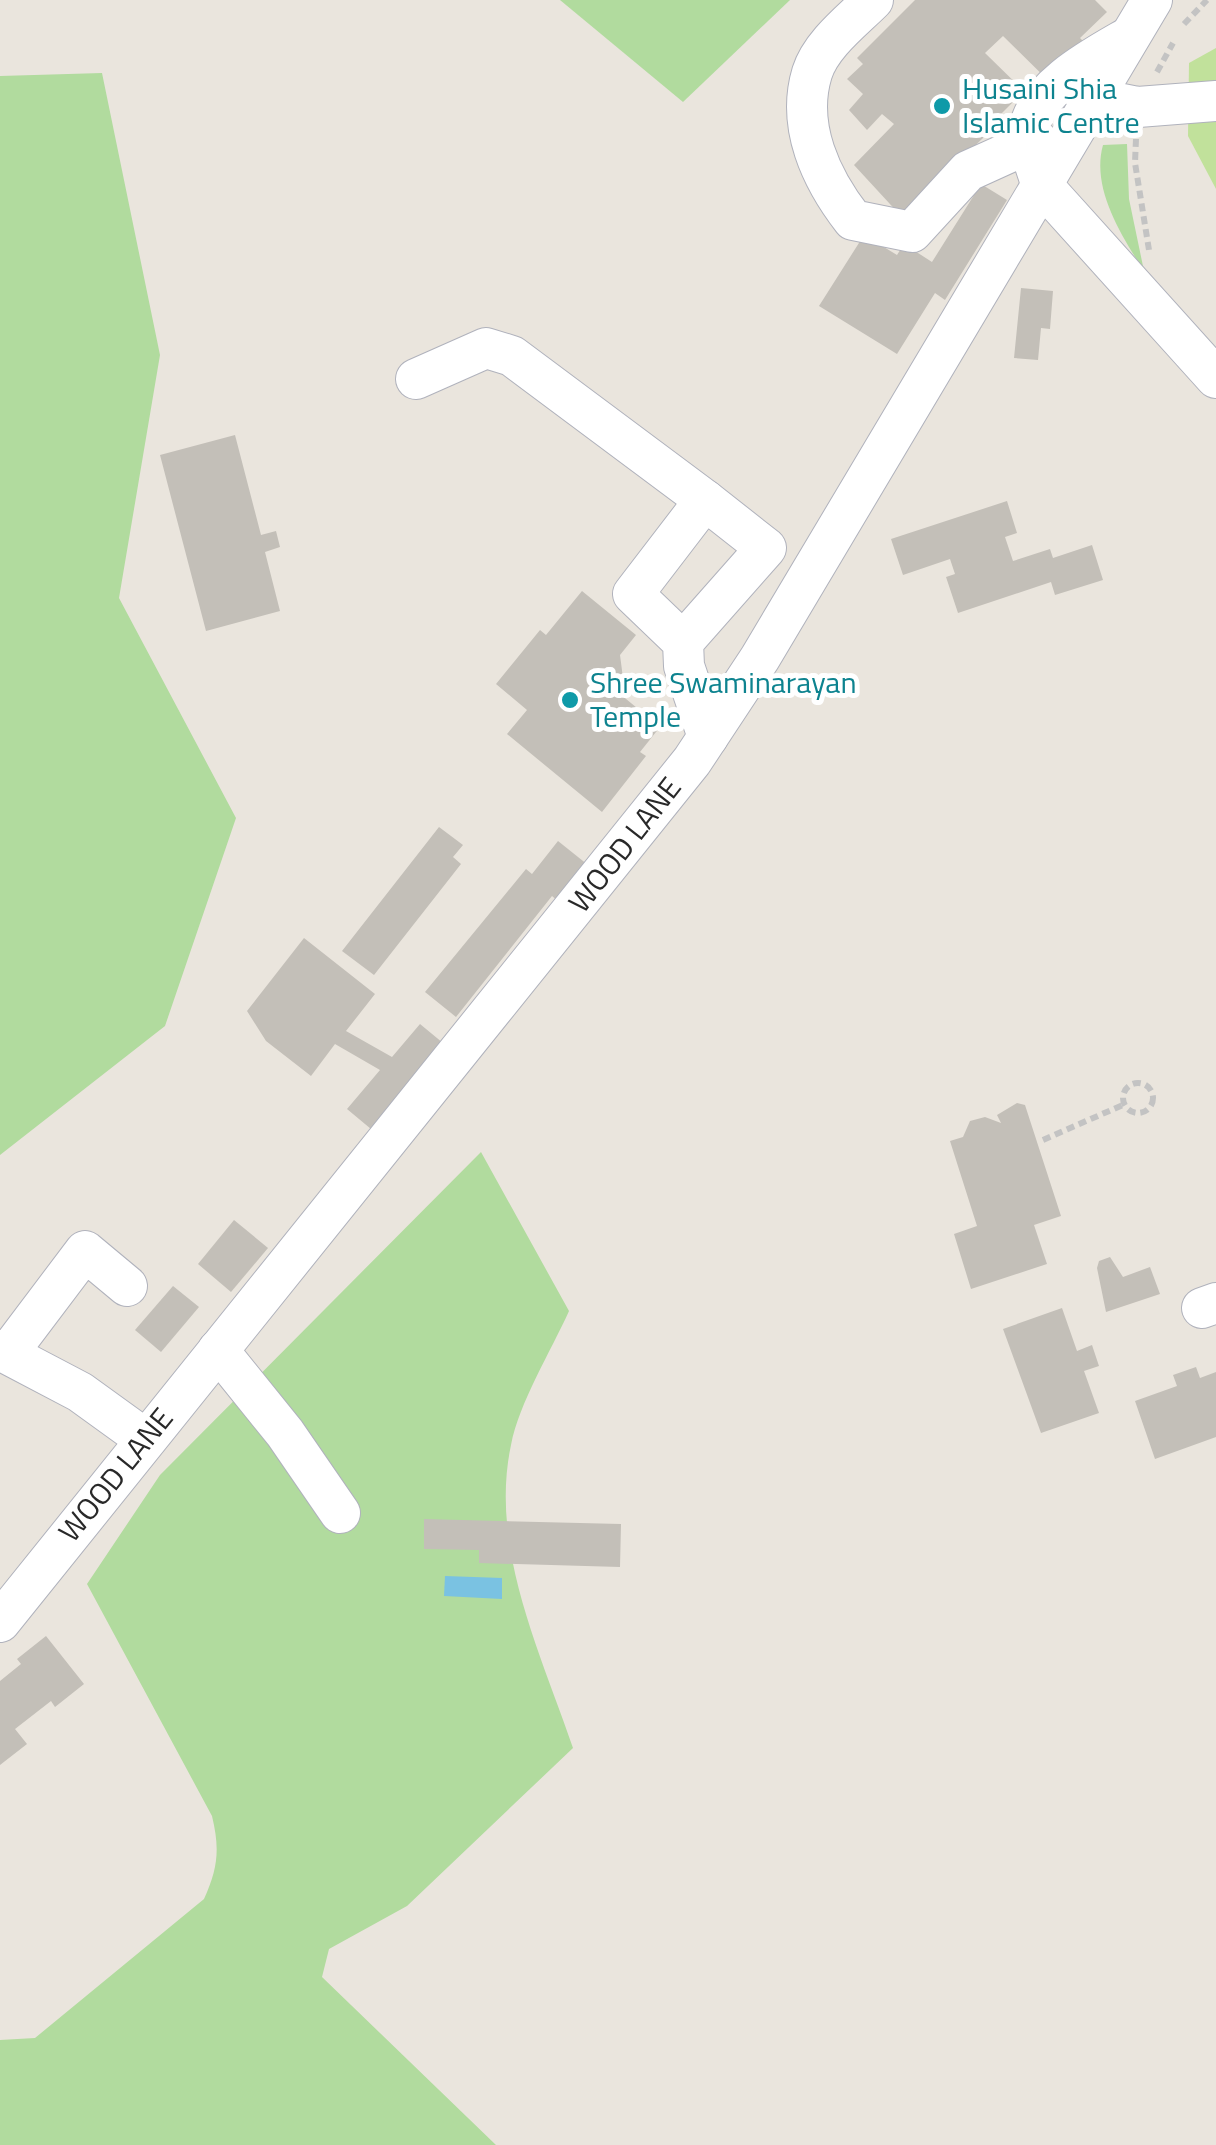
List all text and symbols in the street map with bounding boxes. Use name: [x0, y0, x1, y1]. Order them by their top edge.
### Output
place label: Husaini Shia Islamic Centre: [962, 65, 1140, 145]
marker: Husaini Shia Islamic Centre: [931, 95, 953, 117]
place label: Shree Swaminarayan Temple: [590, 659, 857, 739]
marker: Shree Swaminarayan Temple: [559, 689, 581, 711]
street label: WOOD LANE: [556, 767, 692, 922]
street label: WOOD LANE: [47, 1397, 184, 1552]

